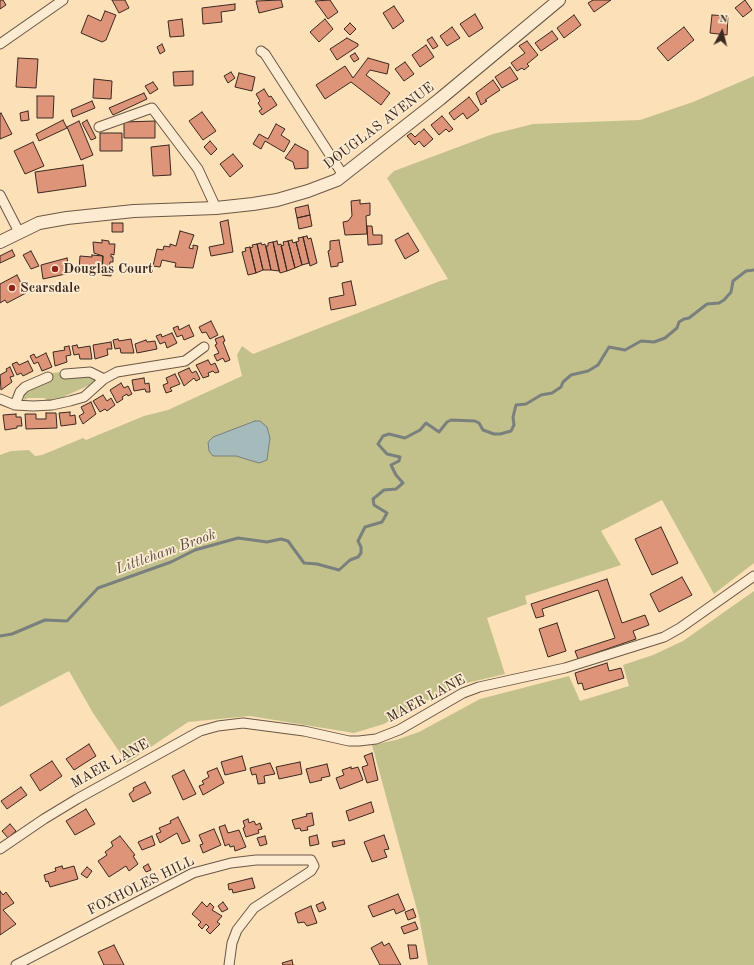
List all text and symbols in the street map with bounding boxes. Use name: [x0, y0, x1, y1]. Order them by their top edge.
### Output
north arrow: [702, 12, 742, 52]
text: N: [719, 14, 728, 26]
street label: DOUGLAS AVENUE: [321, 79, 437, 173]
place label: Douglas Court: [63, 261, 153, 277]
marker: Douglas Court: [50, 264, 60, 274]
place label: Scarsdale: [20, 280, 80, 296]
marker: Scarsdale: [7, 283, 17, 293]
water label: Littleham Brook: [113, 526, 219, 578]
street label: MAER LANE: [384, 671, 468, 727]
street label: MAER LANE: [68, 736, 152, 792]
street label: FOXHOLES HILL: [85, 853, 197, 919]

